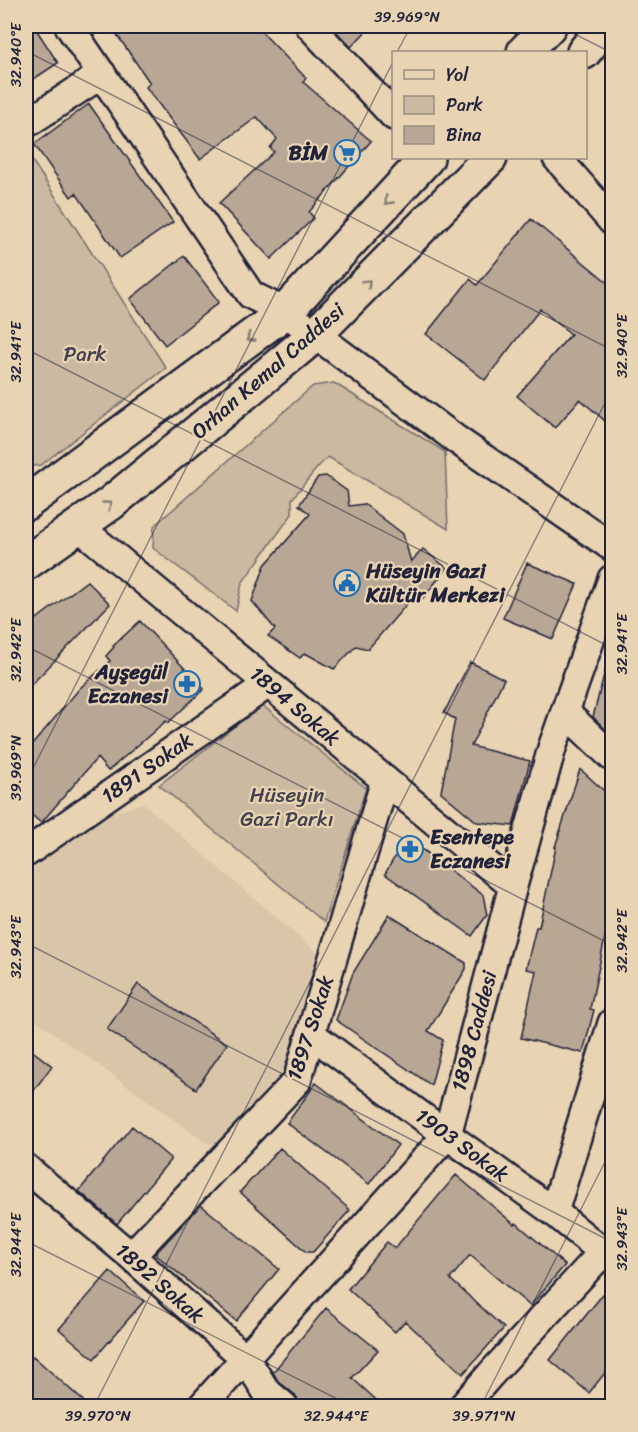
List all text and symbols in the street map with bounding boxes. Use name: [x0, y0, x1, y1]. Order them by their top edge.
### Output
text: 39.969°N: [374, 4, 440, 30]
text: 32.940°E: [3, 21, 29, 87]
legend: [392, 51, 587, 159]
text: Yol: [446, 59, 469, 91]
text: Park: [446, 89, 483, 121]
text: Bina: [446, 119, 482, 151]
place label: BİM: [288, 134, 329, 172]
supermarket icon: BİM: [332, 138, 362, 168]
one-way arrow: [384, 194, 395, 204]
one-way arrow: [360, 279, 371, 290]
street label: Orhan Kemal Caddesi: [182, 292, 355, 449]
text: 32.940°E: [609, 312, 635, 378]
text: 32.941°E: [3, 320, 29, 383]
one-way arrow: [246, 331, 257, 342]
park label: Park: [63, 335, 107, 373]
one-way arrow: [101, 501, 112, 512]
place label: Hüseyin Gazi Kültür Merkezi: [365, 552, 506, 614]
public building icon: Hüseyin Gazi Kültür Merkezi: [332, 568, 362, 598]
text: 32.941°E: [609, 612, 635, 675]
text: 32.942°E: [3, 617, 29, 682]
place label: Ayşegül Eczanesi: [88, 653, 169, 715]
street label: 1894 Sokak: [241, 656, 349, 756]
pharmacy icon: Ayşegül Eczanesi: [172, 669, 202, 699]
street label: 1891 Sokak: [93, 722, 201, 814]
text: 39.969°N: [3, 735, 29, 801]
park label: Hüseyin Gazi Parkı: [240, 776, 334, 838]
place label: Esentepe Eczanesi: [430, 818, 515, 880]
pharmacy icon: Esentepe Eczanesi: [395, 834, 425, 864]
text: 32.942°E: [609, 908, 635, 973]
text: 32.943°E: [3, 914, 29, 979]
street label: 1898 Caddesi: [440, 965, 509, 1096]
street label: 1897 Sokak: [275, 970, 345, 1086]
street label: 1903 Sokak: [407, 1098, 517, 1192]
text: 32.943°E: [609, 1206, 635, 1271]
text: 32.944°E: [3, 1211, 29, 1277]
street label: 1892 Sokak: [106, 1233, 214, 1333]
text: 39.970°N: [65, 1403, 132, 1429]
text: 32.944°E: [304, 1403, 370, 1429]
text: 39.971°N: [452, 1403, 516, 1429]

